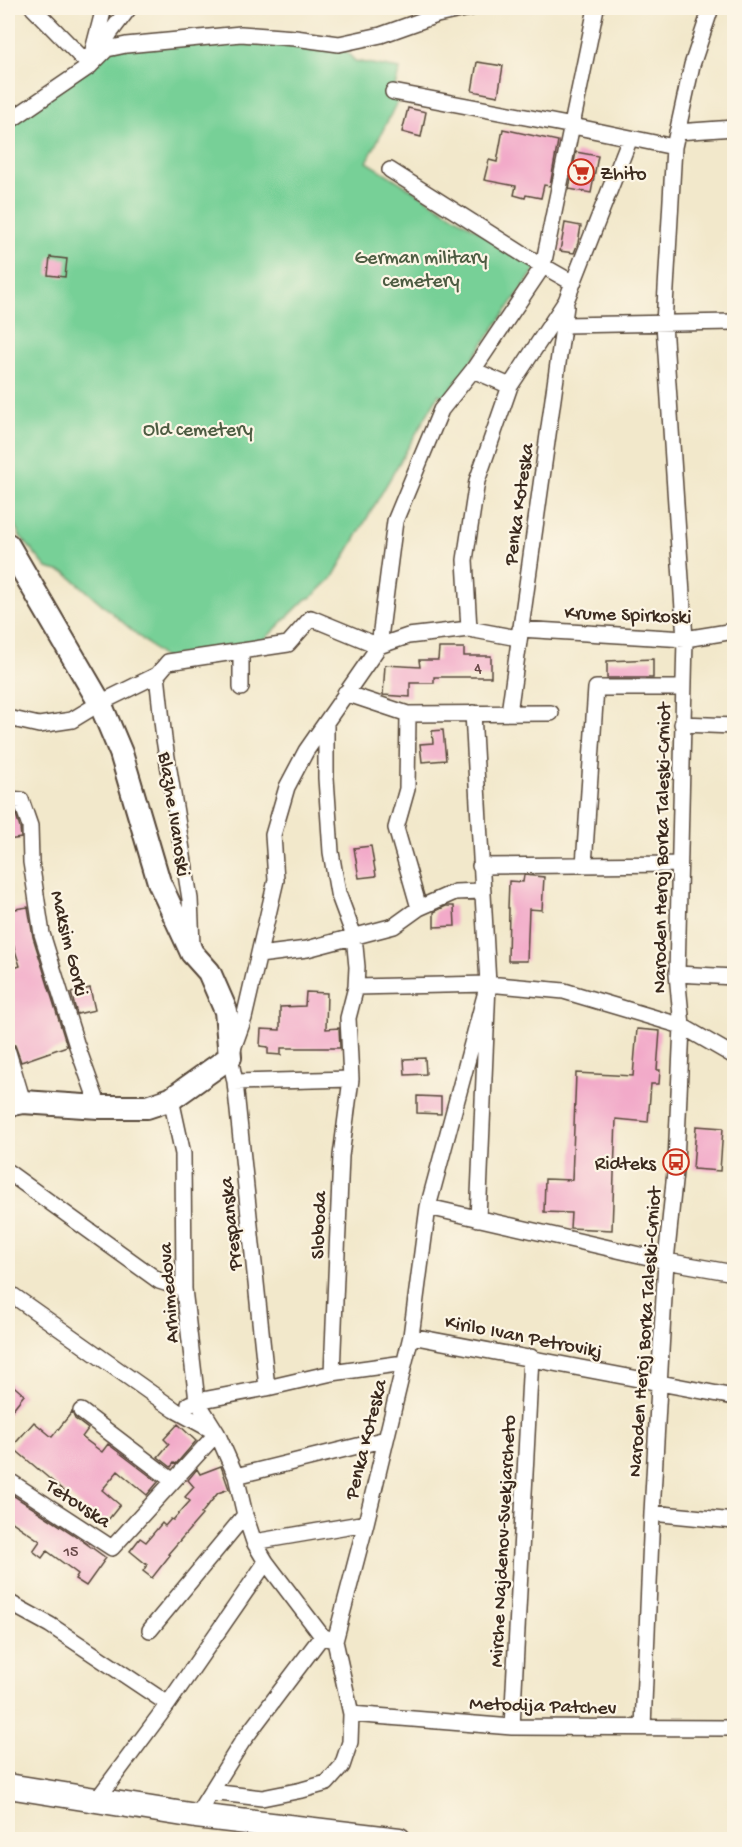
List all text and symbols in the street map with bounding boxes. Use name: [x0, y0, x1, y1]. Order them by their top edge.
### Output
supermarket icon: Zhito: [566, 157, 596, 187]
place label: Zhito: [600, 164, 647, 187]
park label: German military cemetery: [354, 248, 488, 294]
park label: Old cemetery: [143, 420, 253, 443]
street label: Penka Koteska: [500, 441, 541, 568]
street label: Krume Spirkoski: [564, 603, 692, 630]
house number: 4: [474, 661, 482, 680]
street label: Naroden Heroj Borka Taleski-Crniot: [649, 701, 678, 994]
street label: Blazhe Ivanoski: [151, 750, 194, 878]
street label: Maksim Gorki: [43, 889, 92, 999]
bus stop icon: Ridteks: [661, 1147, 691, 1177]
place label: Ridteks: [595, 1154, 657, 1177]
street label: Prespanska: [216, 1175, 249, 1272]
street label: Naroden Heroj Borka Taleski-Crniot: [625, 1185, 668, 1478]
street label: Sloboda: [308, 1190, 333, 1259]
street label: Arhimedova: [155, 1241, 185, 1344]
street label: Kirilo Ivan Petrovikj: [443, 1312, 604, 1365]
street label: Penka Koteska: [341, 1377, 394, 1503]
street label: Mirche Najdenov-Svekjarcheto: [486, 1414, 523, 1668]
street label: Tetovska: [39, 1475, 115, 1535]
house number: 15: [63, 1544, 78, 1563]
street label: Metodija Patchev: [469, 1693, 617, 1722]

